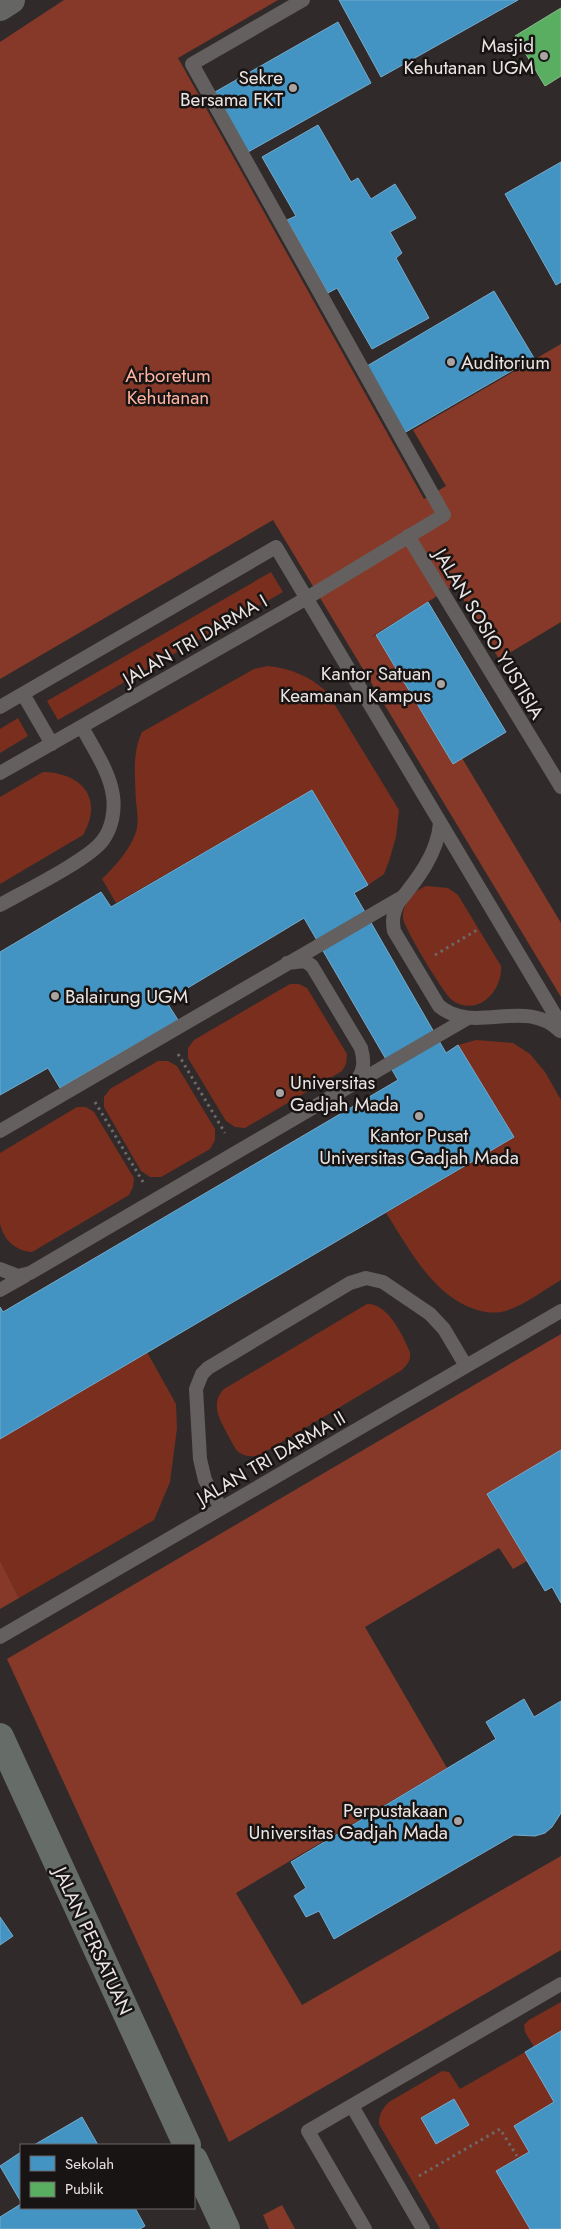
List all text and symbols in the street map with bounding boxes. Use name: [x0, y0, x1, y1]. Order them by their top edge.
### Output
place label: Masjid Kehutanan UGM: [404, 32, 534, 81]
marker: Masjid Kehutanan UGM: [538, 50, 550, 62]
place label: Sekre Bersama FKT: [180, 64, 283, 113]
marker: Sekre Bersama FKT: [287, 82, 299, 94]
place label: Auditorium: [461, 349, 550, 376]
marker: Auditorium: [445, 356, 457, 368]
park label: Arboretum Kehutanan: [125, 362, 211, 411]
street label: JALAN SOSIO YUSTISIA: [426, 541, 551, 725]
street label: JALAN TRI DARMA I: [115, 588, 272, 694]
place label: Kantor Satuan Keamanan Kampus: [280, 660, 431, 709]
marker: Kantor Satuan Keamanan Kampus: [435, 678, 447, 690]
place label: Balairung UGM: [65, 983, 188, 1010]
marker: Balairung UGM: [49, 990, 61, 1002]
place label: Universitas Gadjah Mada: [290, 1069, 399, 1118]
marker: Universitas Gadjah Mada: [274, 1087, 286, 1099]
marker: Kantor Pusat Universitas Gadjah Mada: [413, 1110, 425, 1122]
place label: Kantor Pusat Universitas Gadjah Mada: [319, 1122, 519, 1171]
street label: JALAN TRI DARMA II: [189, 1404, 350, 1513]
place label: Perpustakaan Universitas Gadjah Mada: [248, 1797, 448, 1846]
marker: Perpustakaan Universitas Gadjah Mada: [452, 1815, 464, 1827]
street label: JALAN PERSATUAN: [46, 1860, 139, 2019]
legend: [20, 2144, 195, 2209]
text: Sekolah: [65, 2153, 114, 2175]
text: Publik: [65, 2178, 104, 2200]

